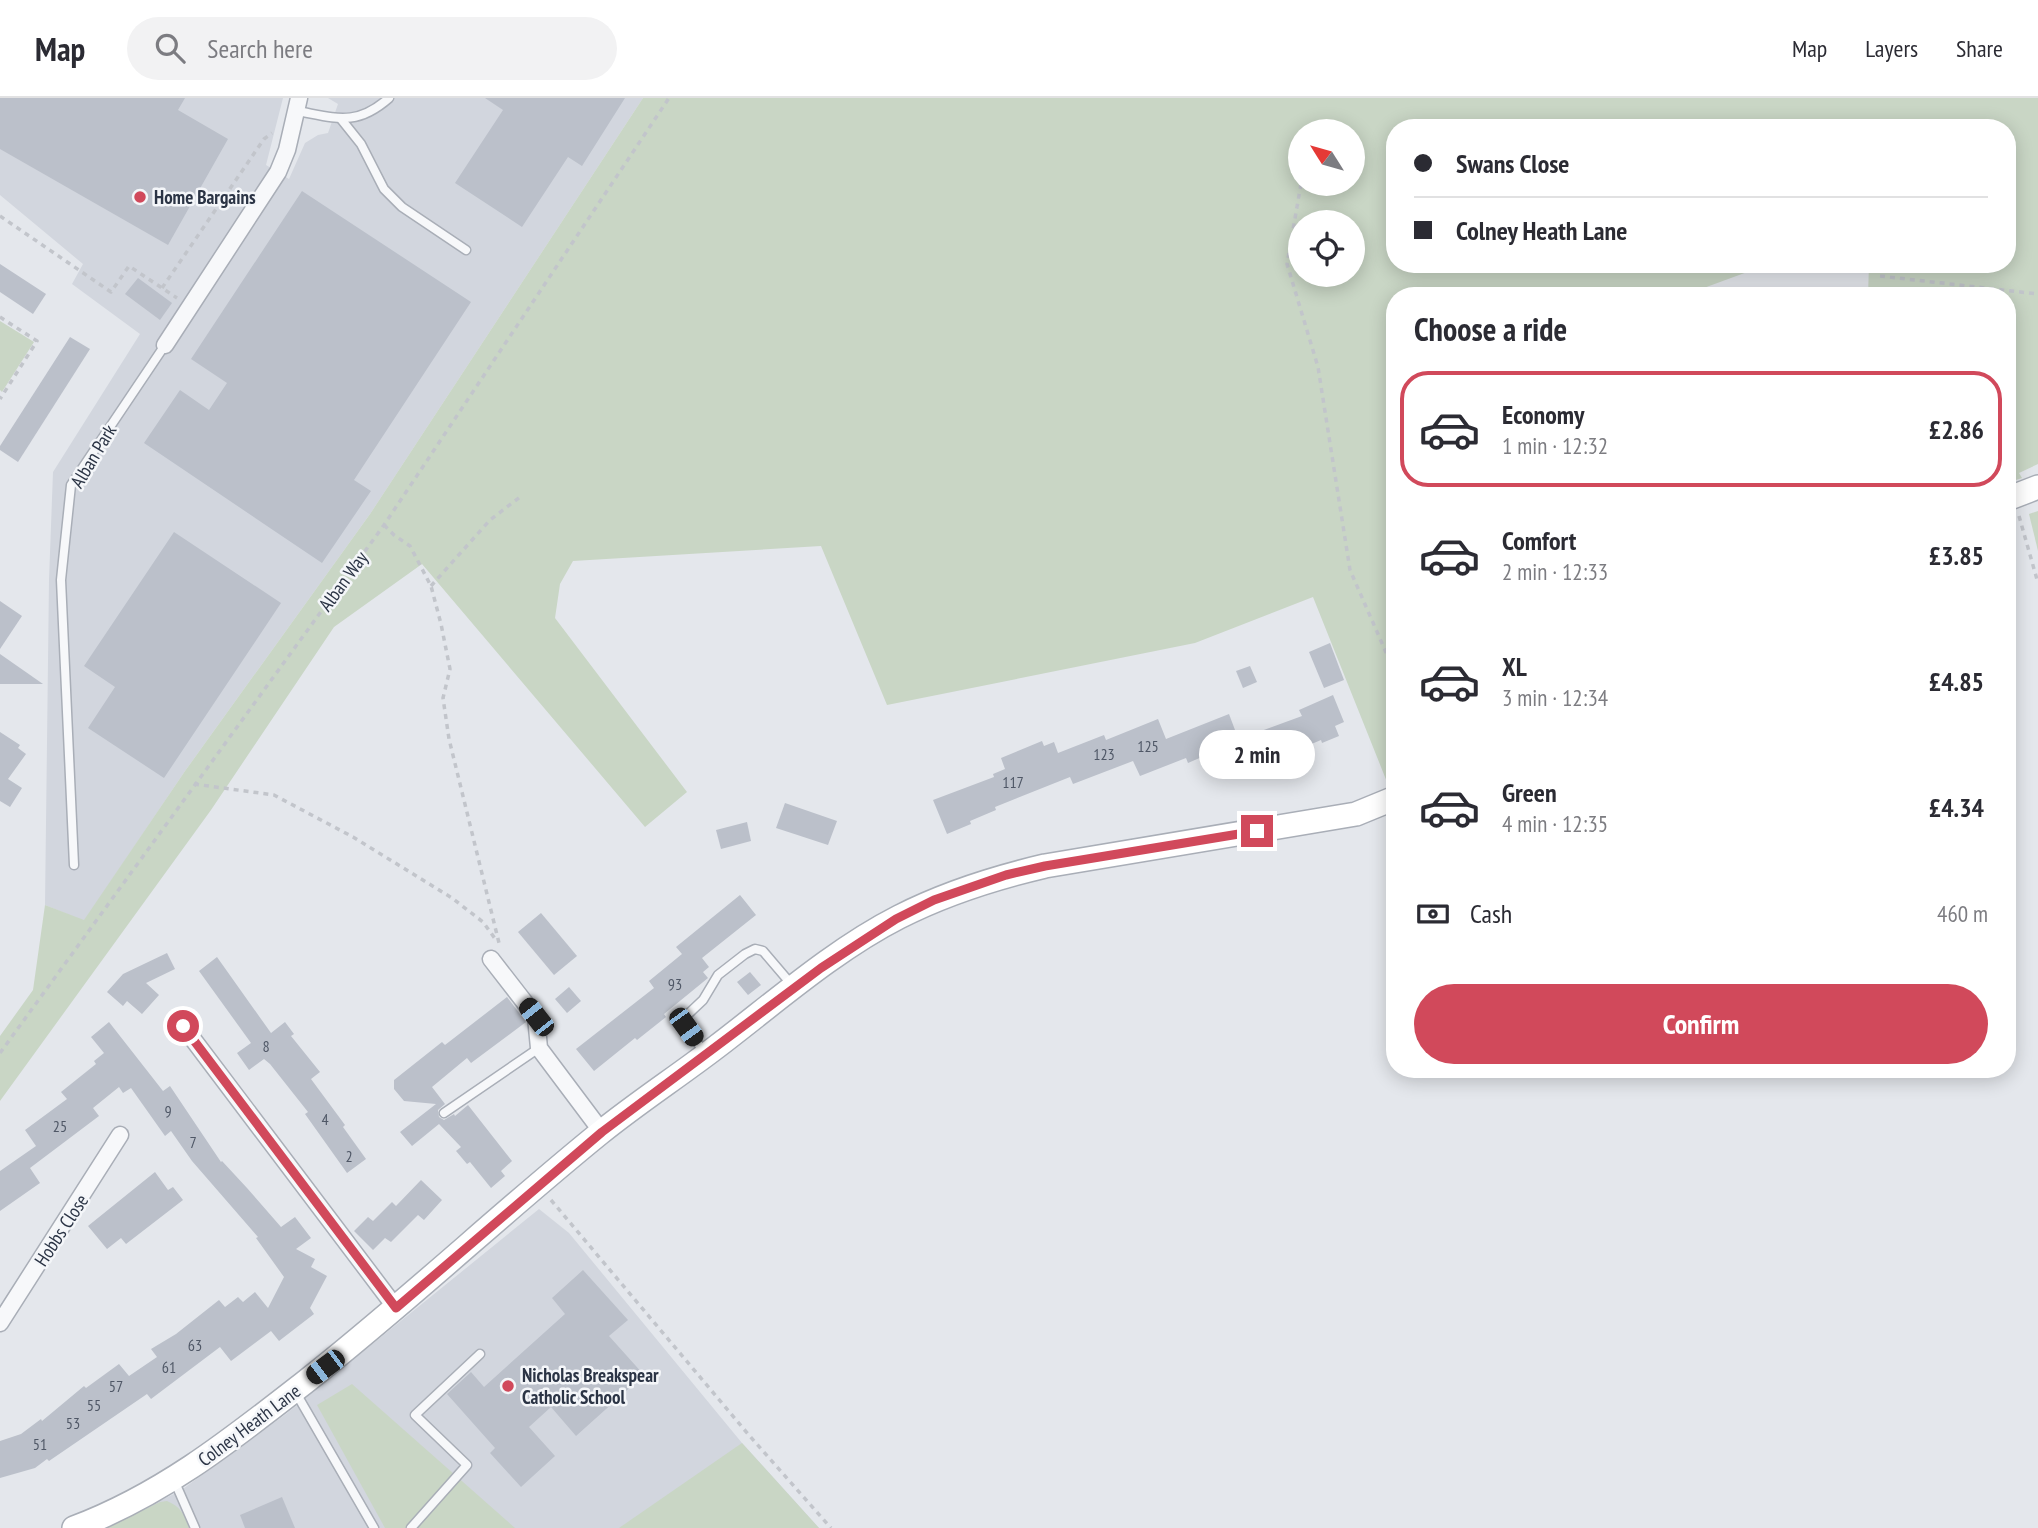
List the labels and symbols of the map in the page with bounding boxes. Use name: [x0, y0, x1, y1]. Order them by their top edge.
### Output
north arrow: [1288, 119, 1365, 196]
place label: Home Bargains: [154, 185, 256, 209]
marker: Home Bargains: [132, 189, 148, 205]
street label: Alban Park: [65, 419, 122, 492]
street label: Alban Way: [313, 546, 373, 616]
callout: 2 min: [1199, 730, 1315, 778]
house number: 125: [1137, 736, 1159, 756]
house number: 123: [1093, 744, 1115, 764]
house number: 117: [1002, 772, 1024, 792]
route end: [1241, 815, 1273, 847]
house number: 93: [668, 974, 682, 994]
car: [515, 994, 558, 1040]
car: [666, 1004, 707, 1050]
route start: [167, 1010, 199, 1042]
house number: 8: [262, 1036, 270, 1056]
house number: 9: [164, 1101, 172, 1121]
house number: 4: [321, 1109, 329, 1129]
house number: 25: [53, 1116, 67, 1136]
house number: 7: [189, 1132, 197, 1152]
house number: 2: [345, 1146, 353, 1166]
street label: Hobbs Close: [29, 1189, 93, 1270]
house number: 63: [188, 1335, 202, 1355]
car: [302, 1346, 349, 1388]
house number: 61: [162, 1357, 176, 1377]
place label: Nicholas Breakspear Catholic School: [522, 1363, 659, 1409]
house number: 57: [109, 1376, 123, 1396]
marker: Nicholas Breakspear Catholic School: [500, 1378, 516, 1394]
street label: Colney Heath Lane: [193, 1379, 305, 1471]
house number: 55: [87, 1395, 101, 1415]
house number: 53: [66, 1413, 80, 1433]
house number: 51: [33, 1434, 47, 1454]

